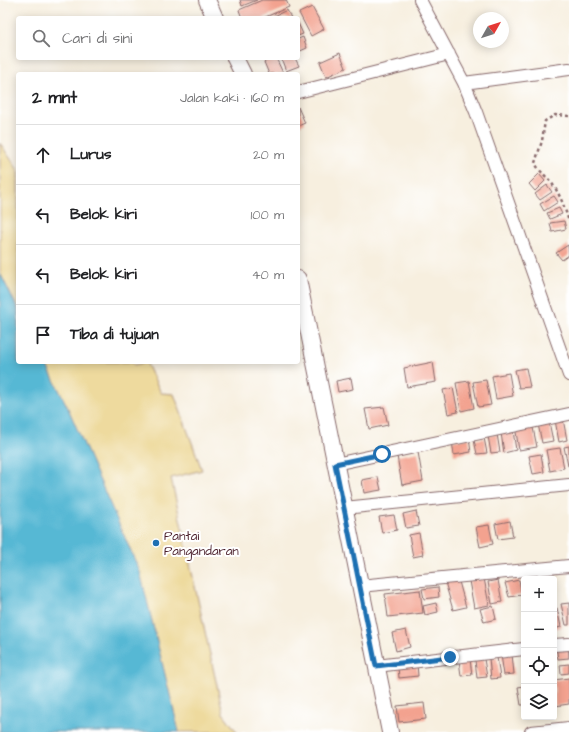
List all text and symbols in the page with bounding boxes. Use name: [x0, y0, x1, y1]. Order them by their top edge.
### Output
north arrow: [473, 12, 509, 48]
search box: [16, 16, 300, 60]
icon: search: [30, 27, 52, 49]
text: Cari di sini: [62, 28, 132, 49]
text: 2 mnt: [32, 86, 77, 110]
text: Jalan kaki · 160 m: [180, 89, 284, 107]
icon: ahead: [32, 144, 54, 166]
text: Lurus: [70, 144, 111, 165]
text: 20 m: [253, 146, 284, 164]
icon: left: [32, 204, 54, 226]
text: Belok kiri: [70, 204, 137, 225]
text: 100 m: [251, 206, 284, 224]
icon: left: [32, 264, 54, 286]
text: Belok kiri: [70, 264, 137, 285]
text: 40 m: [252, 266, 284, 284]
icon: arrive: [32, 324, 54, 346]
text: Tiba di tujuan: [70, 324, 159, 345]
route start: [373, 445, 391, 463]
place label: Pantai Pangandaran: [164, 527, 239, 561]
marker: Pantai Pangandaran: [151, 538, 161, 548]
map controls: [521, 576, 557, 720]
button: +: [521, 576, 557, 612]
button: −: [521, 612, 557, 648]
route end: [441, 648, 459, 666]
button: locate: [521, 648, 557, 684]
button: layers: [521, 684, 557, 720]

